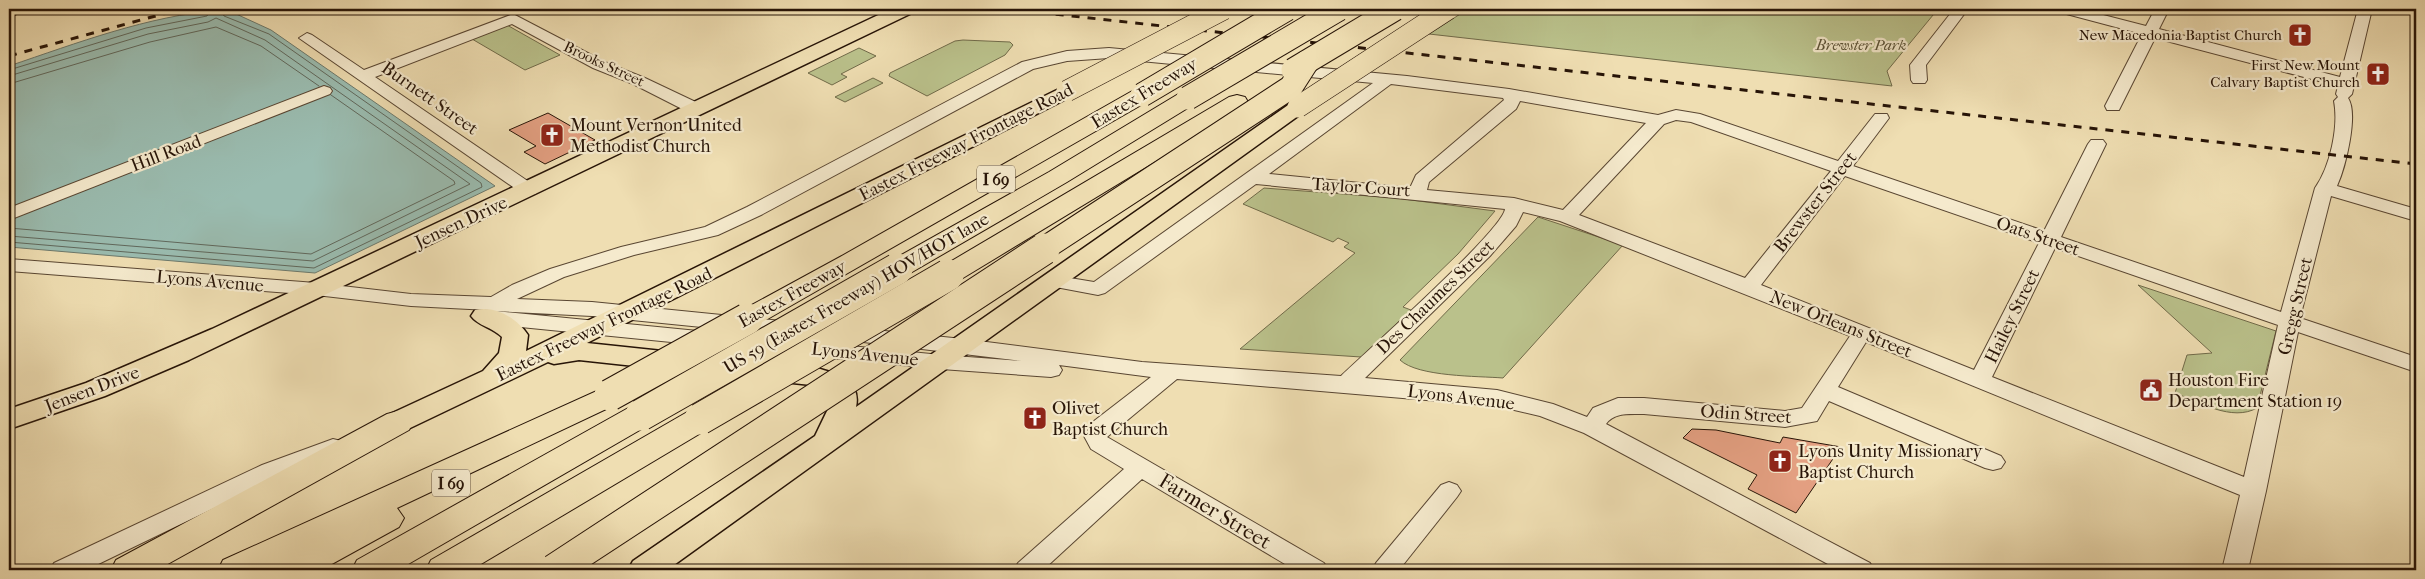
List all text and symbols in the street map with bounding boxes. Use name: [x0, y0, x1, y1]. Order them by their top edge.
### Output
church icon: New Macedonia Baptist Church: [2287, 22, 2313, 48]
place label: New Macedonia Baptist Church: [2079, 26, 2283, 44]
park label: Brewster Park: [1815, 36, 1906, 54]
street label: Brooks Street: [561, 37, 648, 91]
street label: Eastex Freeway: [1087, 53, 1202, 133]
place label: First New Mount Calvary Baptist Church: [2210, 56, 2361, 91]
street label: Burnett Street: [377, 57, 482, 140]
church icon: First New Mount Calvary Baptist Church: [2365, 61, 2391, 87]
street label: Eastex Freeway Frontage Road: [856, 79, 1077, 206]
place label: Mount Vernon United Methodist Church: [570, 115, 742, 157]
church icon: Mount Vernon United Methodist Church: [539, 122, 565, 148]
street label: Hill Road: [128, 130, 204, 176]
street label: Brewster Street: [1769, 147, 1862, 257]
road number: I 69: [977, 165, 1015, 192]
street label: Taylor Court: [1311, 174, 1412, 201]
street label: Jensen Drive: [410, 192, 511, 254]
street label: US 59 (Eastex Freeway) HOV/HOT lane: [719, 208, 993, 378]
street label: Oats Street: [1993, 212, 2083, 261]
street label: Des Chaumes Street: [1372, 235, 1499, 359]
street label: Eastex Freeway: [734, 255, 850, 333]
street label: Gregg Street: [2274, 255, 2317, 357]
street label: Eastex Freeway Frontage Road: [493, 263, 716, 386]
street label: Hailey Street: [1981, 265, 2045, 367]
street label: Lyons Avenue: [155, 266, 265, 297]
street label: New Orleans Street: [1767, 286, 1916, 363]
street label: Lyons Avenue: [810, 338, 920, 371]
street label: Jensen Drive: [40, 362, 143, 418]
place label: Houston Fire Department Station 19: [2168, 370, 2342, 412]
public building icon: Houston Fire Department Station 19: [2138, 377, 2164, 403]
street label: Lyons Avenue: [1406, 381, 1516, 414]
place label: Olivet Baptist Church: [1052, 398, 1168, 440]
street label: Odin Street: [1700, 401, 1793, 428]
church icon: Olivet Baptist Church: [1022, 405, 1048, 431]
place label: Lyons Unity Missionary Baptist Church: [1798, 441, 1984, 483]
church icon: Lyons Unity Missionary Baptist Church: [1767, 448, 1793, 474]
street label: Farmer Street: [1155, 468, 1276, 554]
road number: I 69: [432, 469, 470, 496]

